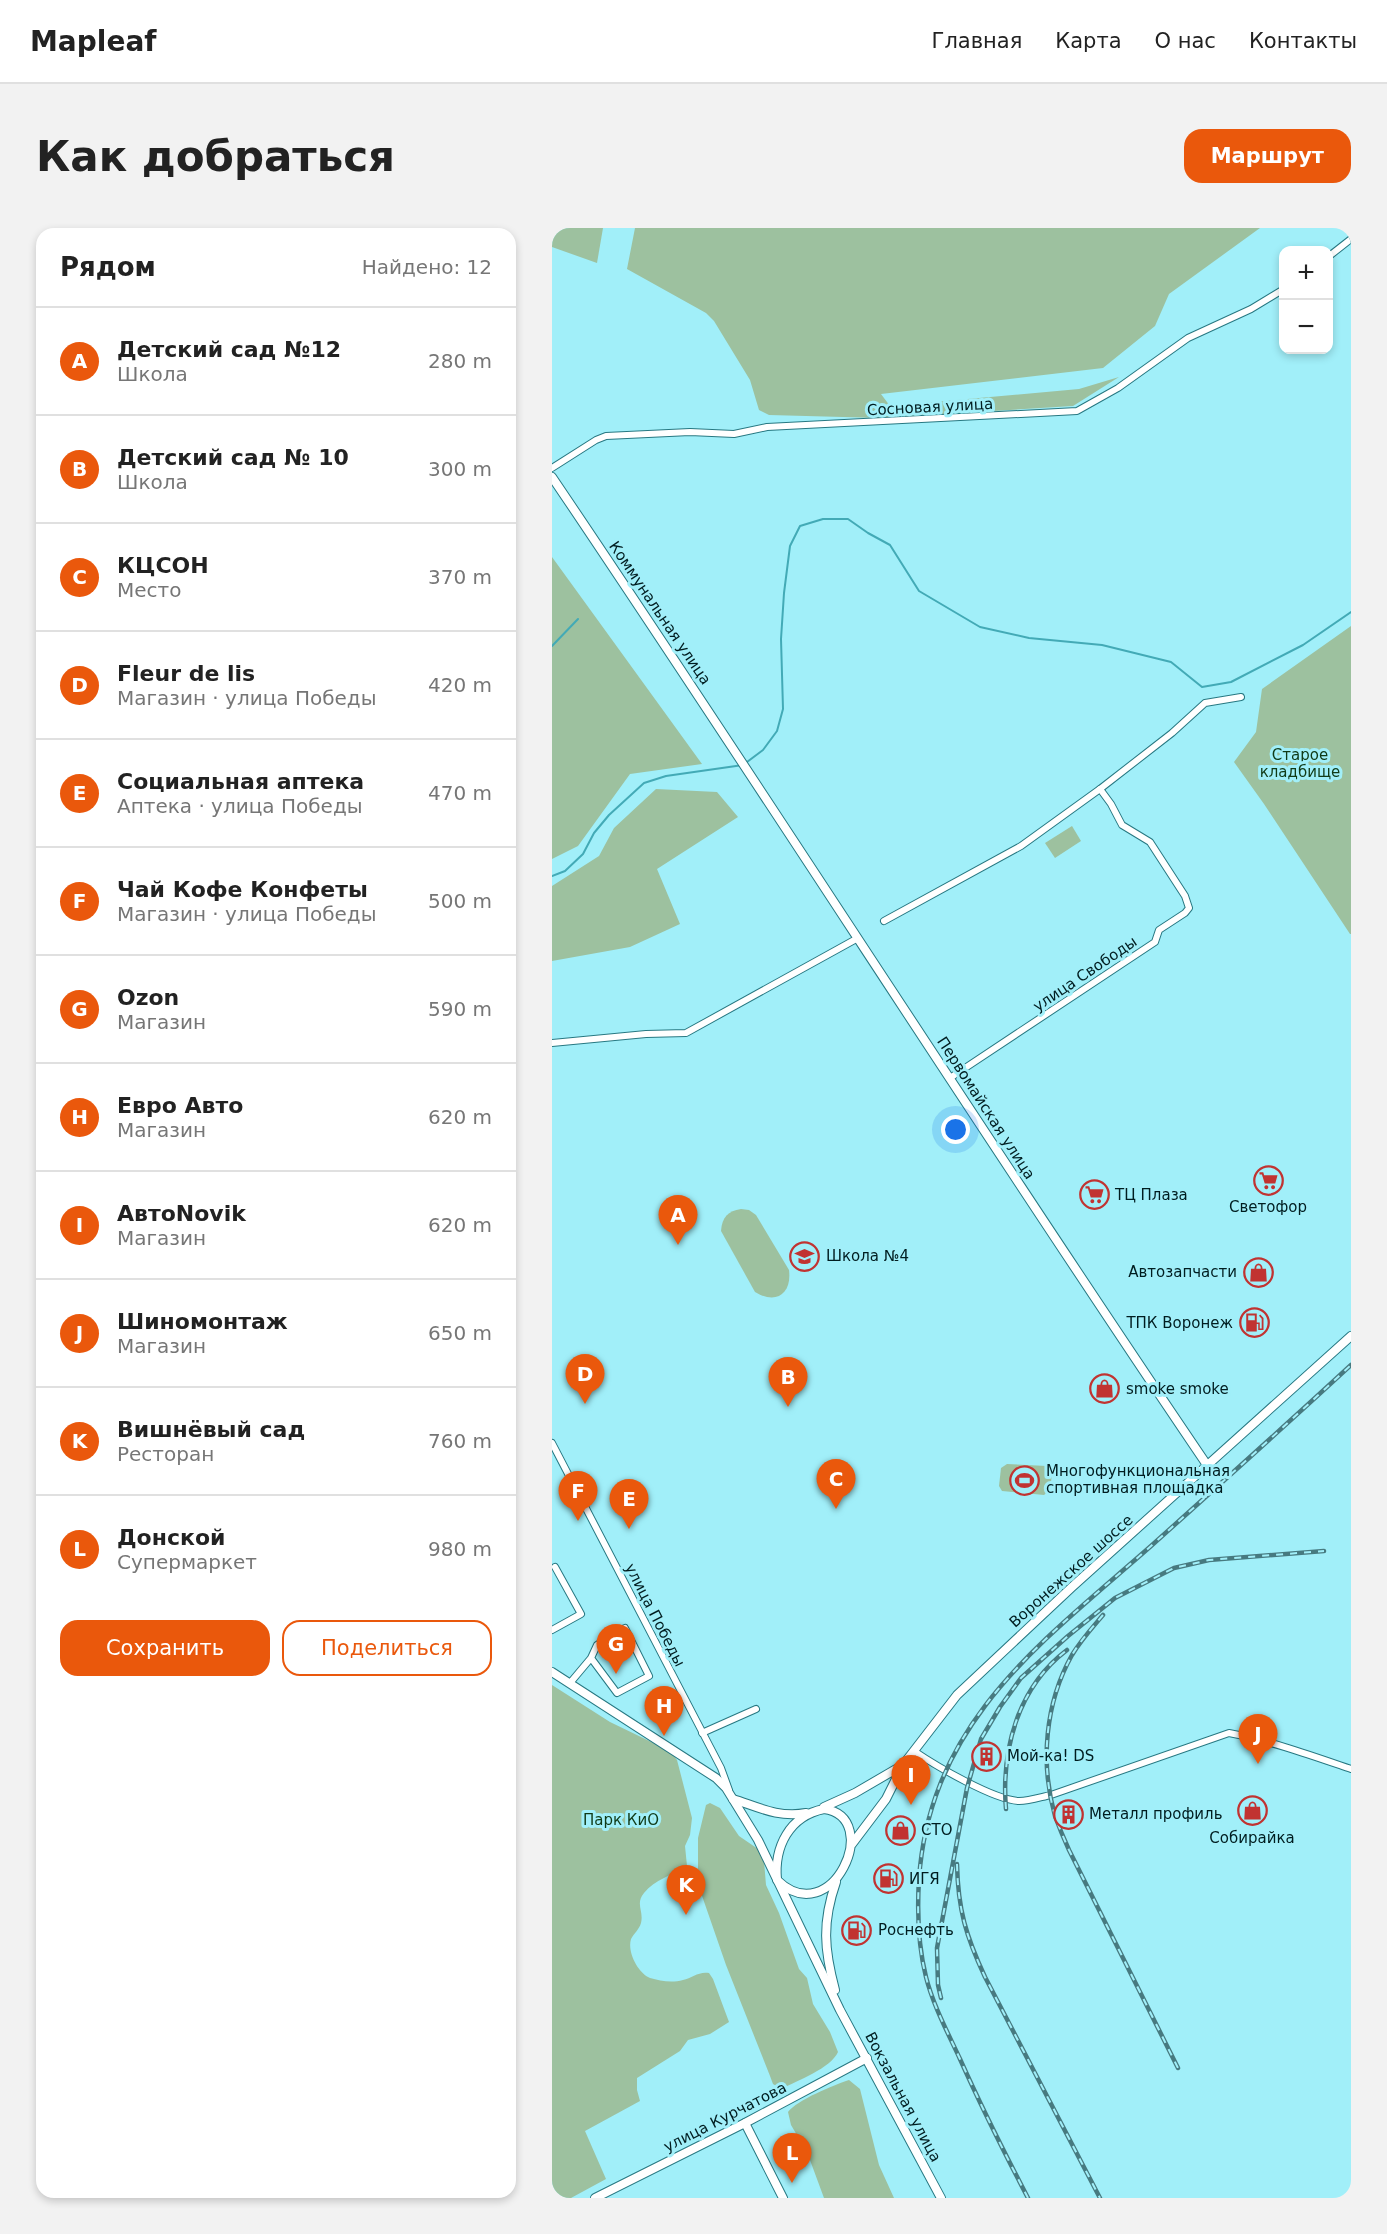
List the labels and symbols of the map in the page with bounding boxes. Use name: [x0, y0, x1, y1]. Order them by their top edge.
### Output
street label: Сосновая улица: [866, 395, 994, 419]
street label: Коммунальная улица: [605, 538, 715, 688]
park label: Старое кладбище: [1260, 746, 1340, 781]
street label: улица Свободы: [1030, 933, 1140, 1015]
street label: Первомайская улица: [933, 1033, 1039, 1183]
your location: [941, 1115, 970, 1144]
supermarket icon: Светофор: [1252, 1164, 1284, 1196]
supermarket icon: ТЦ Плаза: [1078, 1179, 1110, 1211]
place label: ТЦ Плаза: [1114, 1186, 1188, 1204]
pin: A: [658, 1196, 698, 1245]
place label: Светофор: [1229, 1198, 1307, 1216]
school or university icon: Школа №4: [789, 1240, 821, 1272]
place label: Школа №4: [826, 1247, 909, 1265]
shop icon: Автозапчасти: [1242, 1256, 1274, 1288]
place label: Автозапчасти: [1128, 1263, 1237, 1281]
fuel station icon: ТПК Воронеж: [1238, 1307, 1270, 1339]
place label: ТПК Воронеж: [1125, 1314, 1233, 1332]
pin: D: [566, 1354, 604, 1404]
pin: B: [768, 1358, 808, 1407]
shop icon: smoke smoke: [1089, 1373, 1121, 1405]
place label: smoke smoke: [1126, 1380, 1229, 1398]
pin: C: [816, 1460, 856, 1509]
place label: Многофункциональная спортивная площадка: [1046, 1462, 1230, 1497]
sports icon: Многофункциональная спортивная площадка: [1009, 1464, 1041, 1496]
pin: F: [558, 1472, 598, 1521]
pin: E: [610, 1480, 649, 1529]
street label: Воронежское шоссе: [1006, 1511, 1136, 1631]
street label: улица Победы: [621, 1560, 689, 1670]
pin: G: [596, 1624, 636, 1674]
pin: H: [644, 1686, 684, 1736]
pin: J: [1238, 1714, 1278, 1764]
building icon: Мой-ка! DS: [970, 1740, 1002, 1772]
place label: Мой-ка! DS: [1007, 1747, 1094, 1765]
pin: I: [892, 1756, 930, 1805]
shop icon: Собирайка: [1236, 1795, 1268, 1827]
building icon: Металл профиль: [1052, 1798, 1084, 1830]
place label: Металл профиль: [1089, 1805, 1223, 1823]
park label: Парк КиО: [583, 1811, 659, 1829]
shop icon: СТО: [884, 1814, 916, 1846]
place label: СТО: [921, 1821, 952, 1839]
place label: Собирайка: [1209, 1829, 1295, 1847]
fuel station icon: ИГЯ: [872, 1863, 904, 1895]
pin: K: [666, 1866, 706, 1915]
place label: ИГЯ: [909, 1870, 940, 1888]
fuel station icon: Роснефть: [841, 1914, 873, 1946]
place label: Роснефть: [878, 1921, 954, 1939]
street label: Вокзальная улица: [861, 2029, 945, 2165]
street label: улица Курчатова: [661, 2078, 789, 2156]
pin: L: [772, 2134, 812, 2183]

